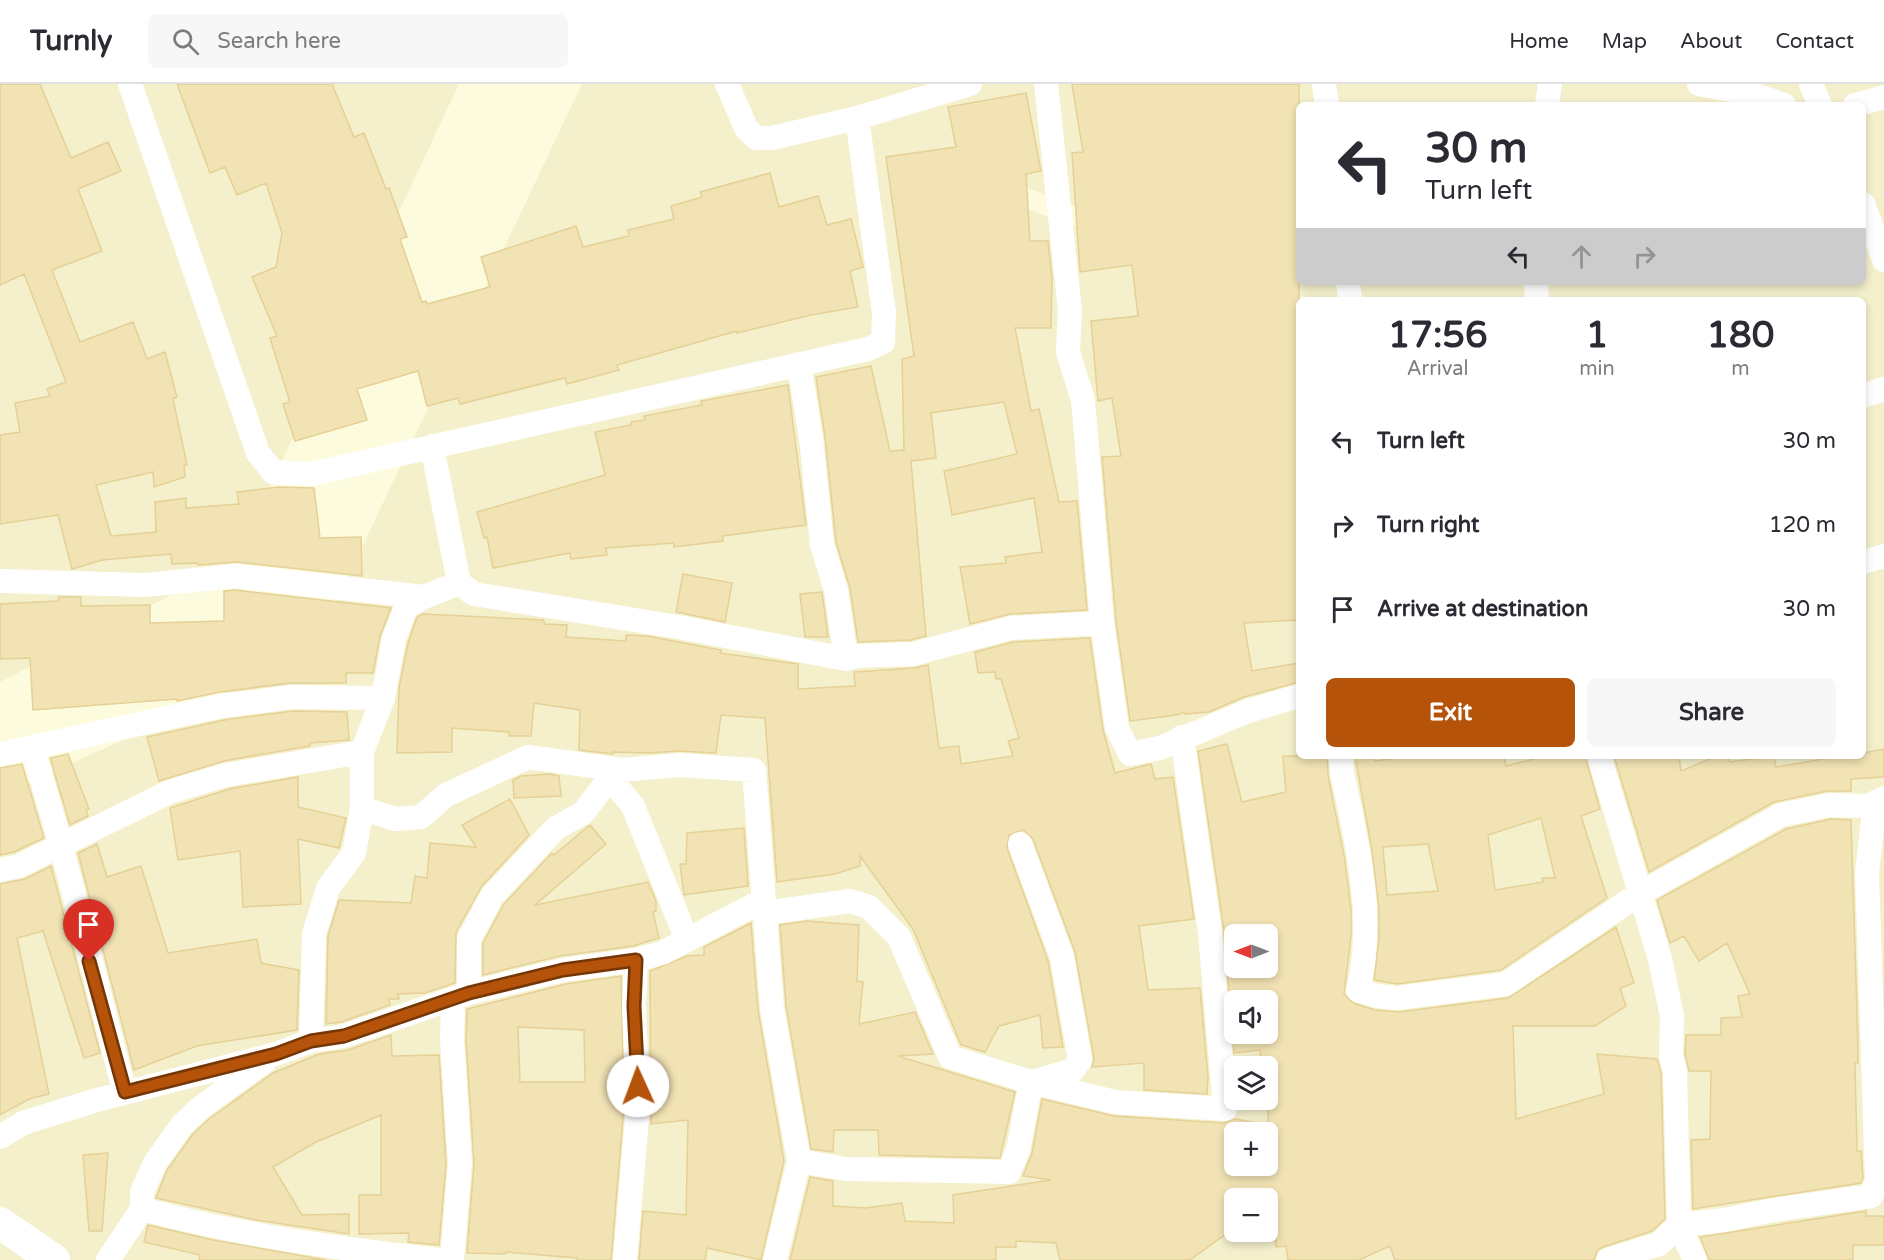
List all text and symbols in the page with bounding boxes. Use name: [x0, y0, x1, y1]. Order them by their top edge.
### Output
search box: [148, 14, 568, 68]
text: Turnly: [30, 24, 112, 58]
icon: search: [169, 25, 202, 58]
text: Search here: [217, 28, 341, 54]
text: Home: [1509, 29, 1569, 54]
text: Map: [1602, 29, 1647, 54]
text: About: [1680, 29, 1742, 54]
text: Contact: [1775, 29, 1854, 54]
text: 30 m: [1425, 123, 1527, 174]
icon: left: [1326, 126, 1404, 204]
text: Turn left: [1425, 174, 1532, 207]
icon: left: [1502, 240, 1535, 273]
icon: ahead: [1565, 240, 1598, 273]
icon: right: [1628, 240, 1661, 273]
text: 17:56: [1388, 314, 1488, 357]
text: 1: [1586, 314, 1608, 357]
text: 180: [1706, 314, 1774, 357]
text: Arrival: [1407, 357, 1469, 381]
text: min: [1579, 357, 1615, 381]
text: m: [1731, 357, 1750, 381]
icon: left: [1326, 425, 1359, 458]
text: Turn left: [1377, 428, 1465, 454]
text: 30 m: [1782, 428, 1836, 454]
icon: right: [1326, 509, 1359, 542]
text: Turn right: [1377, 512, 1479, 538]
text: 120 m: [1769, 512, 1836, 538]
icon: arrive: [1326, 593, 1359, 626]
text: Arrive at destination: [1377, 596, 1588, 622]
text: 30 m: [1782, 596, 1836, 622]
button: Exit: [1326, 678, 1575, 747]
button: Share: [1587, 678, 1836, 747]
pin: [63, 899, 114, 961]
icon: arrive: [72, 908, 105, 941]
north arrow: [1224, 924, 1278, 978]
map controls: [1224, 924, 1278, 1242]
button: sound: [1224, 990, 1278, 1044]
position arrow: [606, 1054, 670, 1118]
button: layers: [1224, 1056, 1278, 1110]
button: +: [1224, 1122, 1278, 1176]
button: −: [1224, 1188, 1278, 1242]

